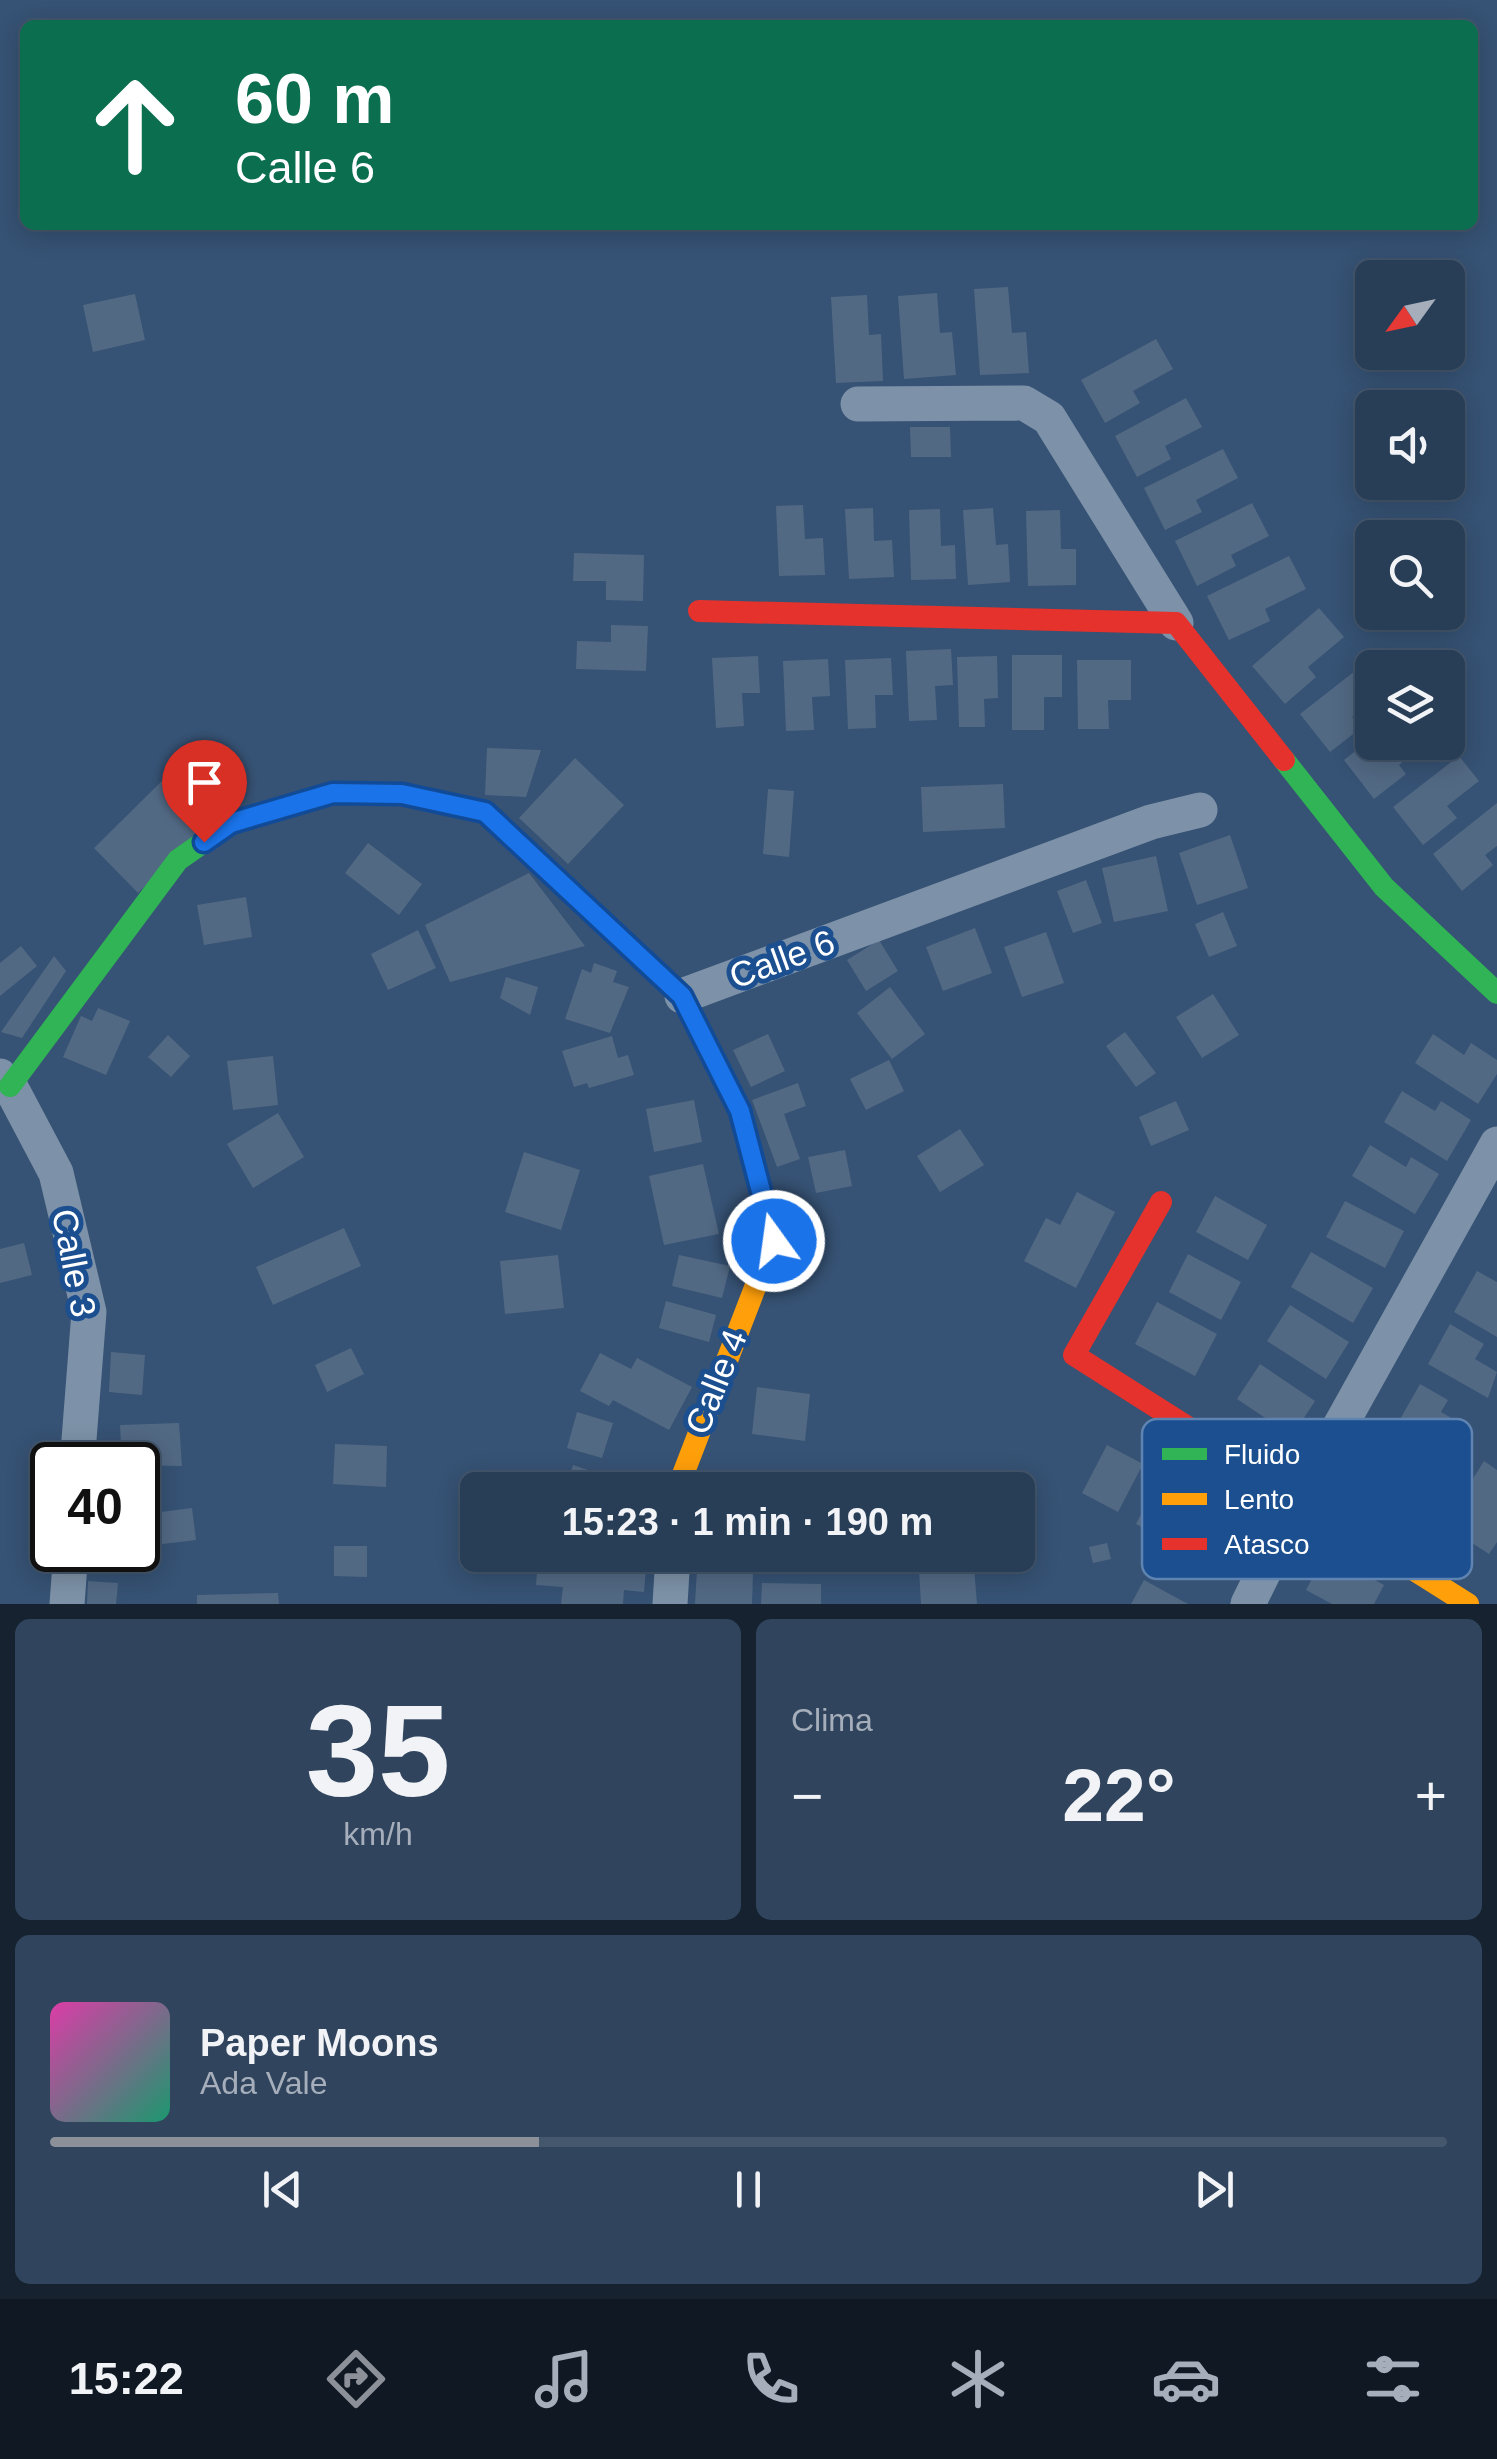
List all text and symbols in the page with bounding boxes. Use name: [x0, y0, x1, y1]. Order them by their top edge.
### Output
icon: ahead: [70, 60, 200, 190]
text: 60 m: [235, 60, 395, 138]
text: Calle 6: [235, 142, 375, 193]
north arrow: [1355, 260, 1465, 370]
map controls: [1355, 260, 1465, 760]
button: sound: [1355, 390, 1465, 500]
button: search: [1355, 520, 1465, 630]
button: layers: [1355, 650, 1465, 760]
pin: [162, 740, 247, 843]
icon: arrive: [177, 755, 232, 810]
street label: Calle 6: [724, 922, 840, 995]
position arrow: [722, 1189, 826, 1293]
street label: Calle 3: [45, 1206, 104, 1320]
street label: Calle 4: [677, 1324, 754, 1440]
legend: [1142, 1419, 1472, 1579]
text: Fluido: [1224, 1439, 1300, 1470]
speed limit sign: 40: [30, 1442, 160, 1572]
text: Lento: [1224, 1484, 1294, 1515]
text: 15:23 · 1 min · 190 m: [562, 1501, 933, 1543]
text: Atasco: [1224, 1529, 1310, 1560]
text: 35: [306, 1678, 450, 1824]
text: Clima: [791, 1702, 873, 1738]
text: 22°: [1062, 1753, 1176, 1837]
text: −: [791, 1765, 823, 1827]
text: +: [1415, 1765, 1447, 1827]
text: km/h: [343, 1816, 413, 1852]
text: Paper Moons: [200, 2022, 439, 2064]
text: Ada Vale: [200, 2065, 328, 2101]
icon: previous: [255, 2162, 310, 2217]
icon: pause: [721, 2162, 776, 2217]
icon: next: [1187, 2162, 1242, 2217]
icon: directions: [321, 2344, 391, 2414]
icon: music: [529, 2344, 599, 2414]
icon: phone: [736, 2344, 806, 2414]
icon: climate: [943, 2344, 1013, 2414]
icon: car: [1151, 2344, 1221, 2414]
icon: filters: [1358, 2344, 1428, 2414]
text: 15:22: [69, 2353, 184, 2404]

